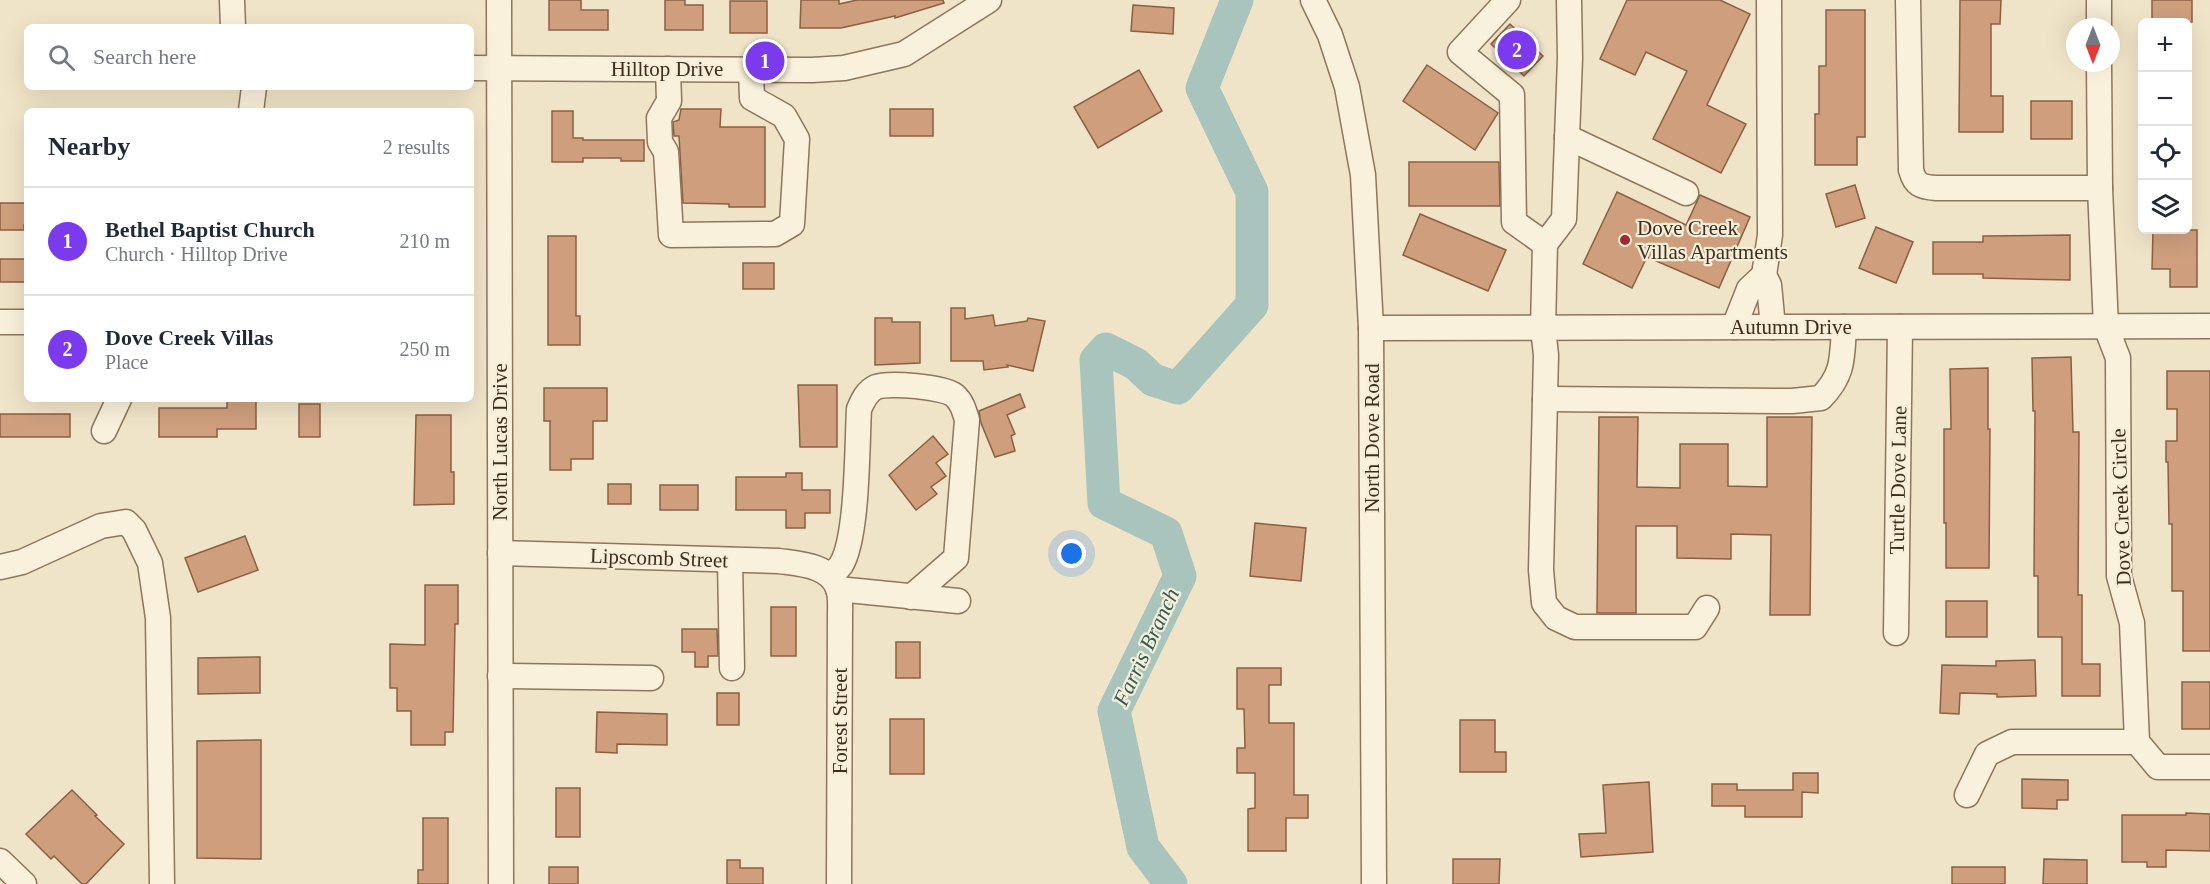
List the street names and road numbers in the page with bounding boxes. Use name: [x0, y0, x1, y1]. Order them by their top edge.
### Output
street label: Hilltop Drive: [611, 57, 723, 81]
street label: Autumn Drive: [1730, 315, 1852, 339]
street label: North Lucas Drive: [488, 363, 512, 521]
street label: North Dove Road: [1360, 363, 1384, 513]
street label: Turtle Dove Lane: [1885, 406, 1911, 554]
street label: Dove Creek Circle: [2106, 428, 2136, 586]
street label: Lipscomb Street: [590, 544, 729, 572]
street label: Forest Street: [828, 667, 852, 774]

